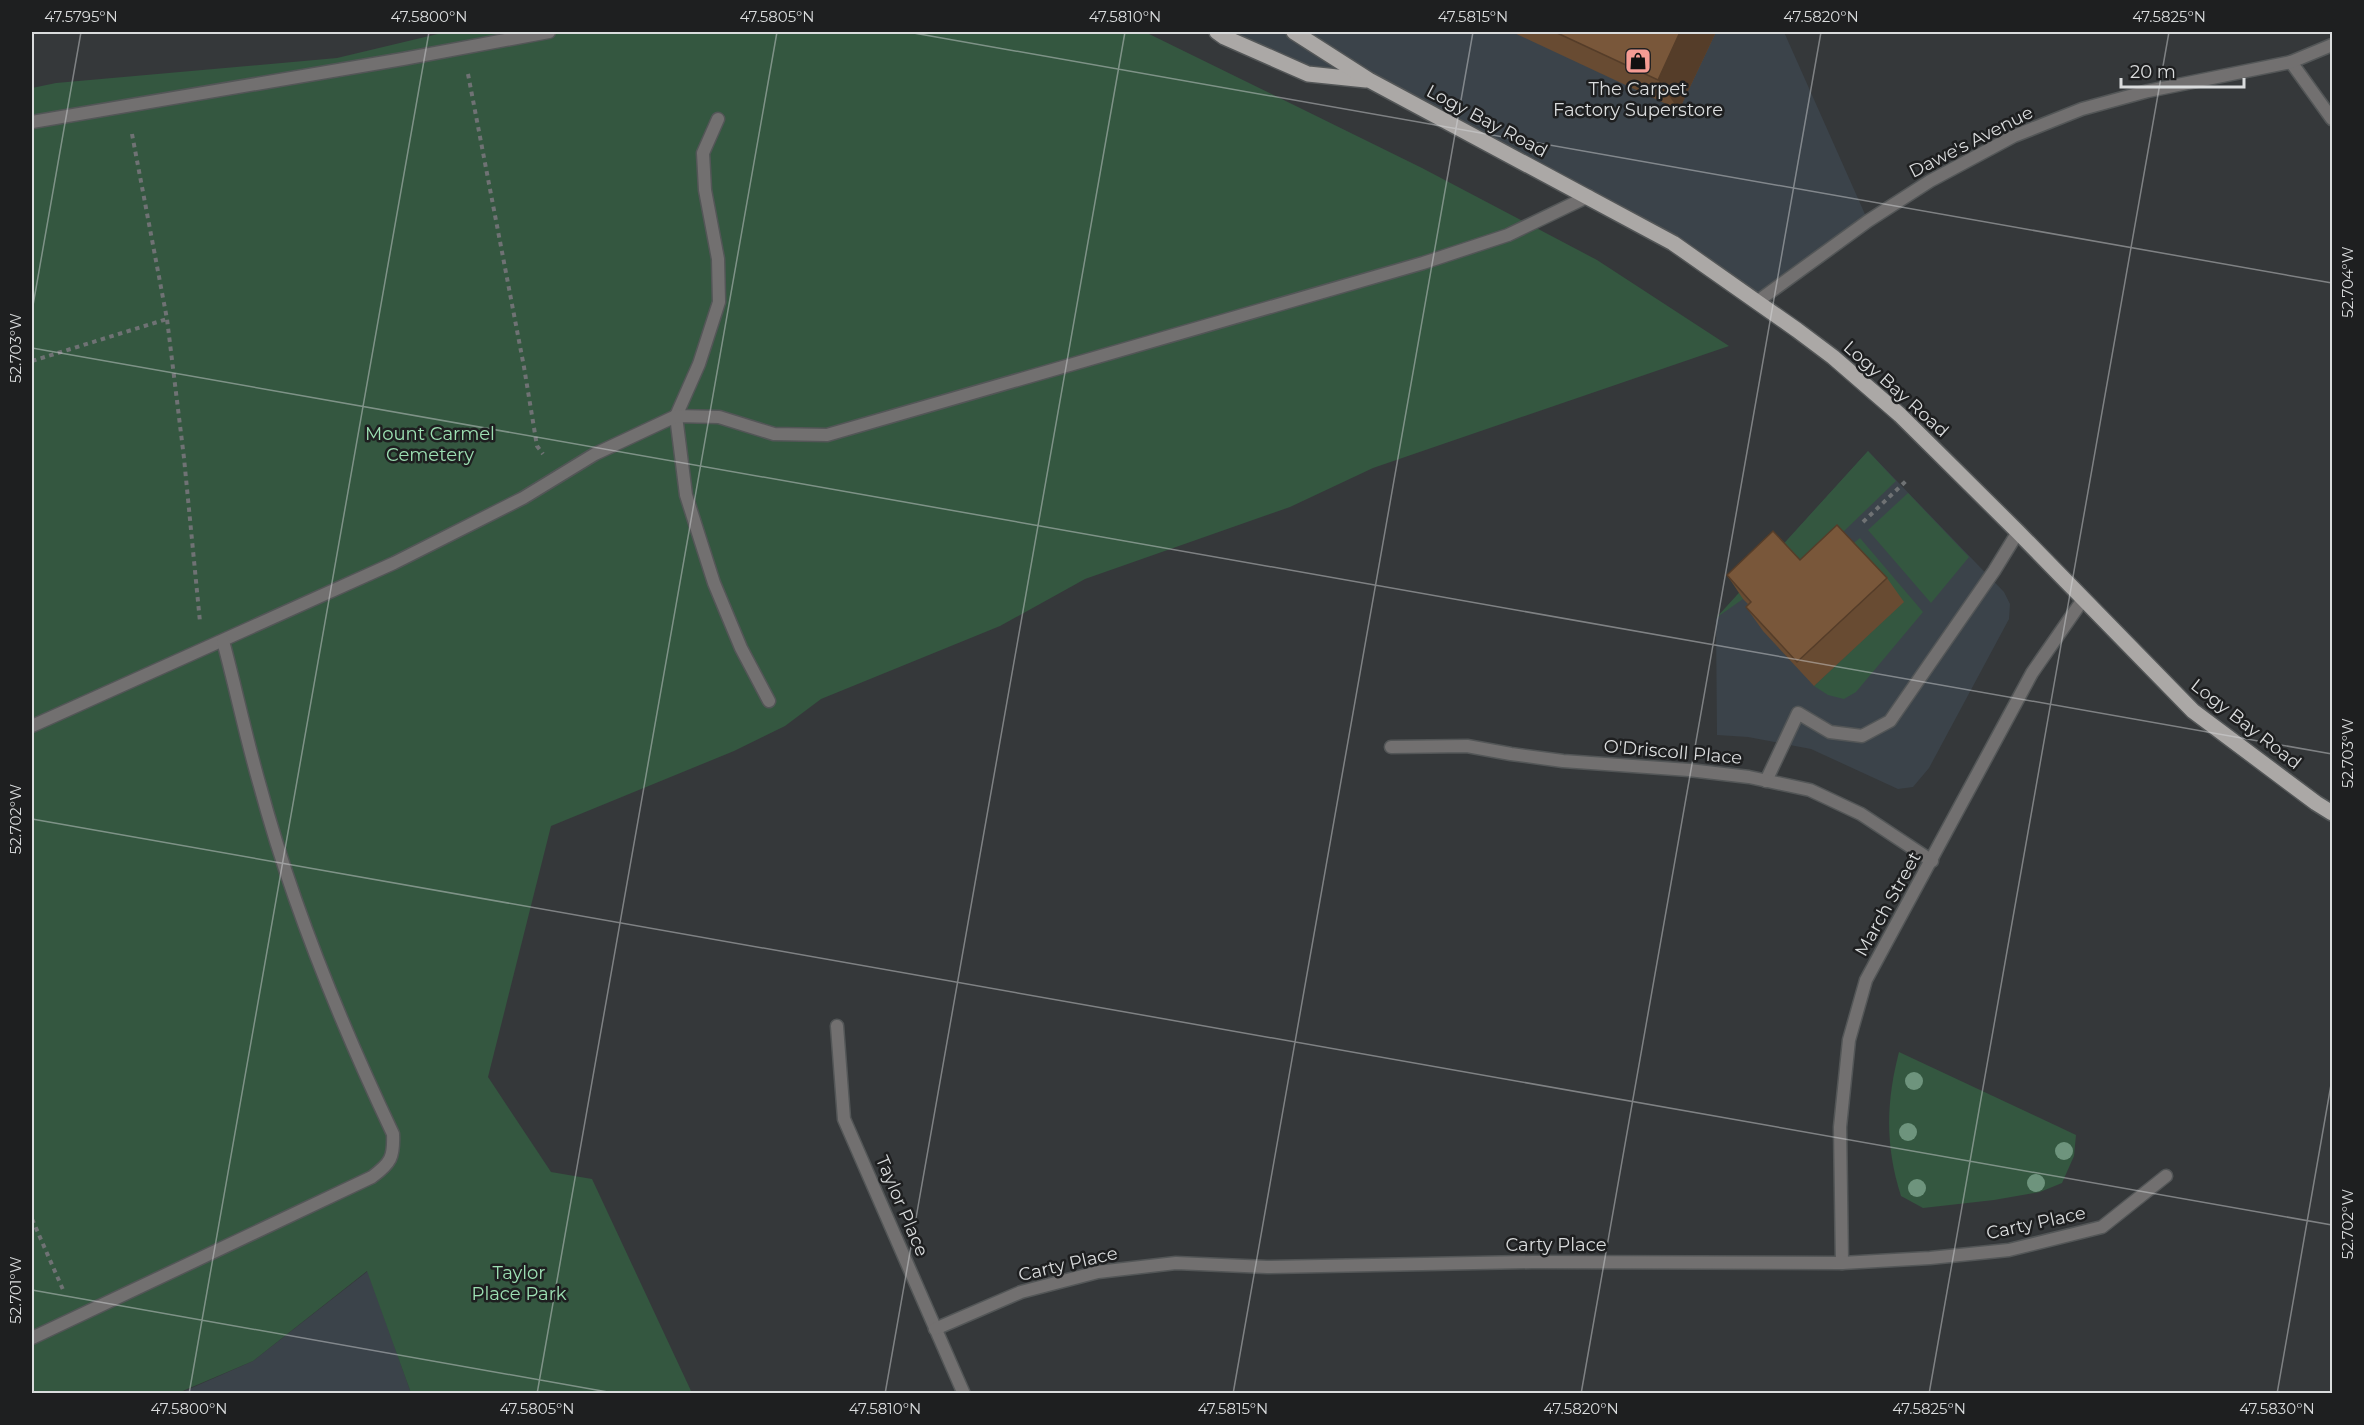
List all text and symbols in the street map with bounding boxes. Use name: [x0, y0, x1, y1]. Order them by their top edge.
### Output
text: 47.5795°N: [44, 7, 118, 26]
text: 47.5800°N: [391, 7, 467, 26]
text: 47.5805°N: [739, 7, 815, 26]
text: 47.5810°N: [1089, 7, 1161, 26]
text: 47.5815°N: [1438, 7, 1508, 26]
text: 47.5820°N: [1783, 7, 1859, 26]
text: 47.5825°N: [2132, 7, 2206, 26]
shop icon: The Carpet Factory Superstore: [1623, 46, 1653, 76]
scale bar: [2121, 51, 2244, 89]
text: 20 m: [2130, 61, 2176, 83]
place label: The Carpet Factory Superstore: [1553, 78, 1723, 121]
street label: Logy Bay Road: [1423, 80, 1551, 162]
street label: Dawe's Avenue: [1905, 101, 2037, 183]
text: 52.704°W: [2338, 246, 2357, 318]
text: 52.703°W: [6, 313, 25, 383]
street label: Logy Bay Road: [1839, 336, 1953, 442]
park label: Mount Carmel Cemetery: [365, 423, 495, 466]
street label: Logy Bay Road: [2186, 674, 2306, 774]
text: 52.703°W: [2338, 718, 2357, 788]
street label: O'Driscoll Place: [1603, 735, 1743, 769]
text: 52.702°W: [6, 783, 25, 854]
street label: March Street: [1850, 848, 1926, 960]
street label: Taylor Place: [871, 1152, 933, 1260]
text: 52.702°W: [2338, 1188, 2357, 1259]
street label: Carty Place: [1984, 1202, 2088, 1244]
street label: Carty Place: [1505, 1234, 1607, 1256]
street label: Carty Place: [1016, 1242, 1120, 1286]
text: 52.701°W: [6, 1256, 25, 1324]
park label: Taylor Place Park: [471, 1262, 567, 1305]
text: 47.5800°N: [151, 1399, 227, 1418]
text: 47.5805°N: [499, 1399, 575, 1418]
text: 47.5810°N: [849, 1399, 921, 1418]
text: 47.5815°N: [1198, 1399, 1268, 1418]
text: 47.5820°N: [1543, 1399, 1619, 1418]
text: 47.5825°N: [1892, 1399, 1966, 1418]
text: 47.5830°N: [2239, 1399, 2315, 1418]

